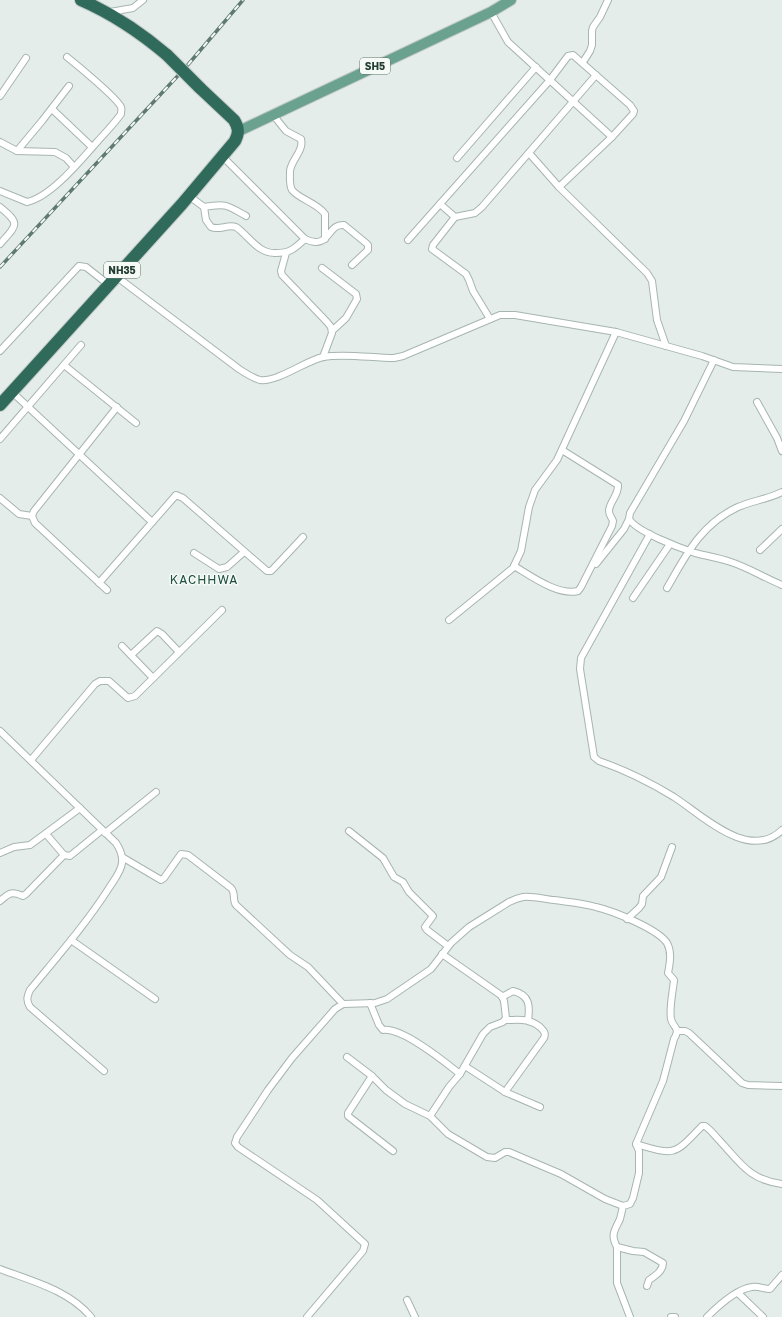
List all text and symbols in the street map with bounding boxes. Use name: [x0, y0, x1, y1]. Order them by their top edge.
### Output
road number: SH5: [360, 58, 390, 74]
road number: NH35: [104, 262, 140, 278]
district label: KACHHWA: [170, 572, 238, 587]

